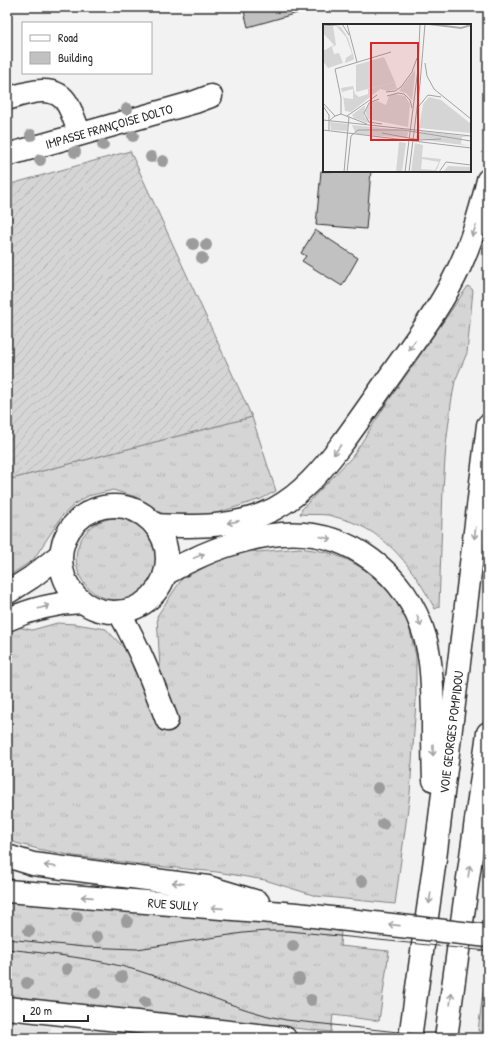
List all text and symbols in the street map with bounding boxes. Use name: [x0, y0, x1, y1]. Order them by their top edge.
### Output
legend: [22, 22, 152, 74]
inset map: [323, 24, 471, 172]
text: Road: [58, 29, 78, 46]
text: Building: [58, 49, 93, 66]
street label: IMPASSE FRANÇOISE DOLTO: [43, 99, 175, 153]
one-way arrow: [469, 224, 477, 236]
one-way arrow: [408, 339, 416, 350]
one-way arrow: [332, 445, 341, 456]
one-way arrow: [227, 519, 240, 527]
one-way arrow: [471, 526, 479, 539]
one-way arrow: [319, 535, 332, 542]
one-way arrow: [193, 552, 205, 560]
one-way arrow: [37, 603, 50, 610]
one-way arrow: [416, 615, 424, 627]
street label: VOIE GEORGES POMPIDOU: [435, 670, 467, 794]
one-way arrow: [429, 743, 437, 756]
one-way arrow: [44, 862, 57, 870]
one-way arrow: [465, 865, 473, 878]
one-way arrow: [172, 879, 185, 887]
one-way arrow: [426, 891, 434, 904]
street label: RUE SULLY: [147, 893, 199, 915]
one-way arrow: [81, 894, 94, 901]
one-way arrow: [211, 904, 224, 911]
one-way arrow: [388, 922, 401, 929]
one-way arrow: [447, 993, 455, 1006]
scale bar: [24, 997, 88, 1023]
text: 20 m: [30, 1002, 52, 1019]

